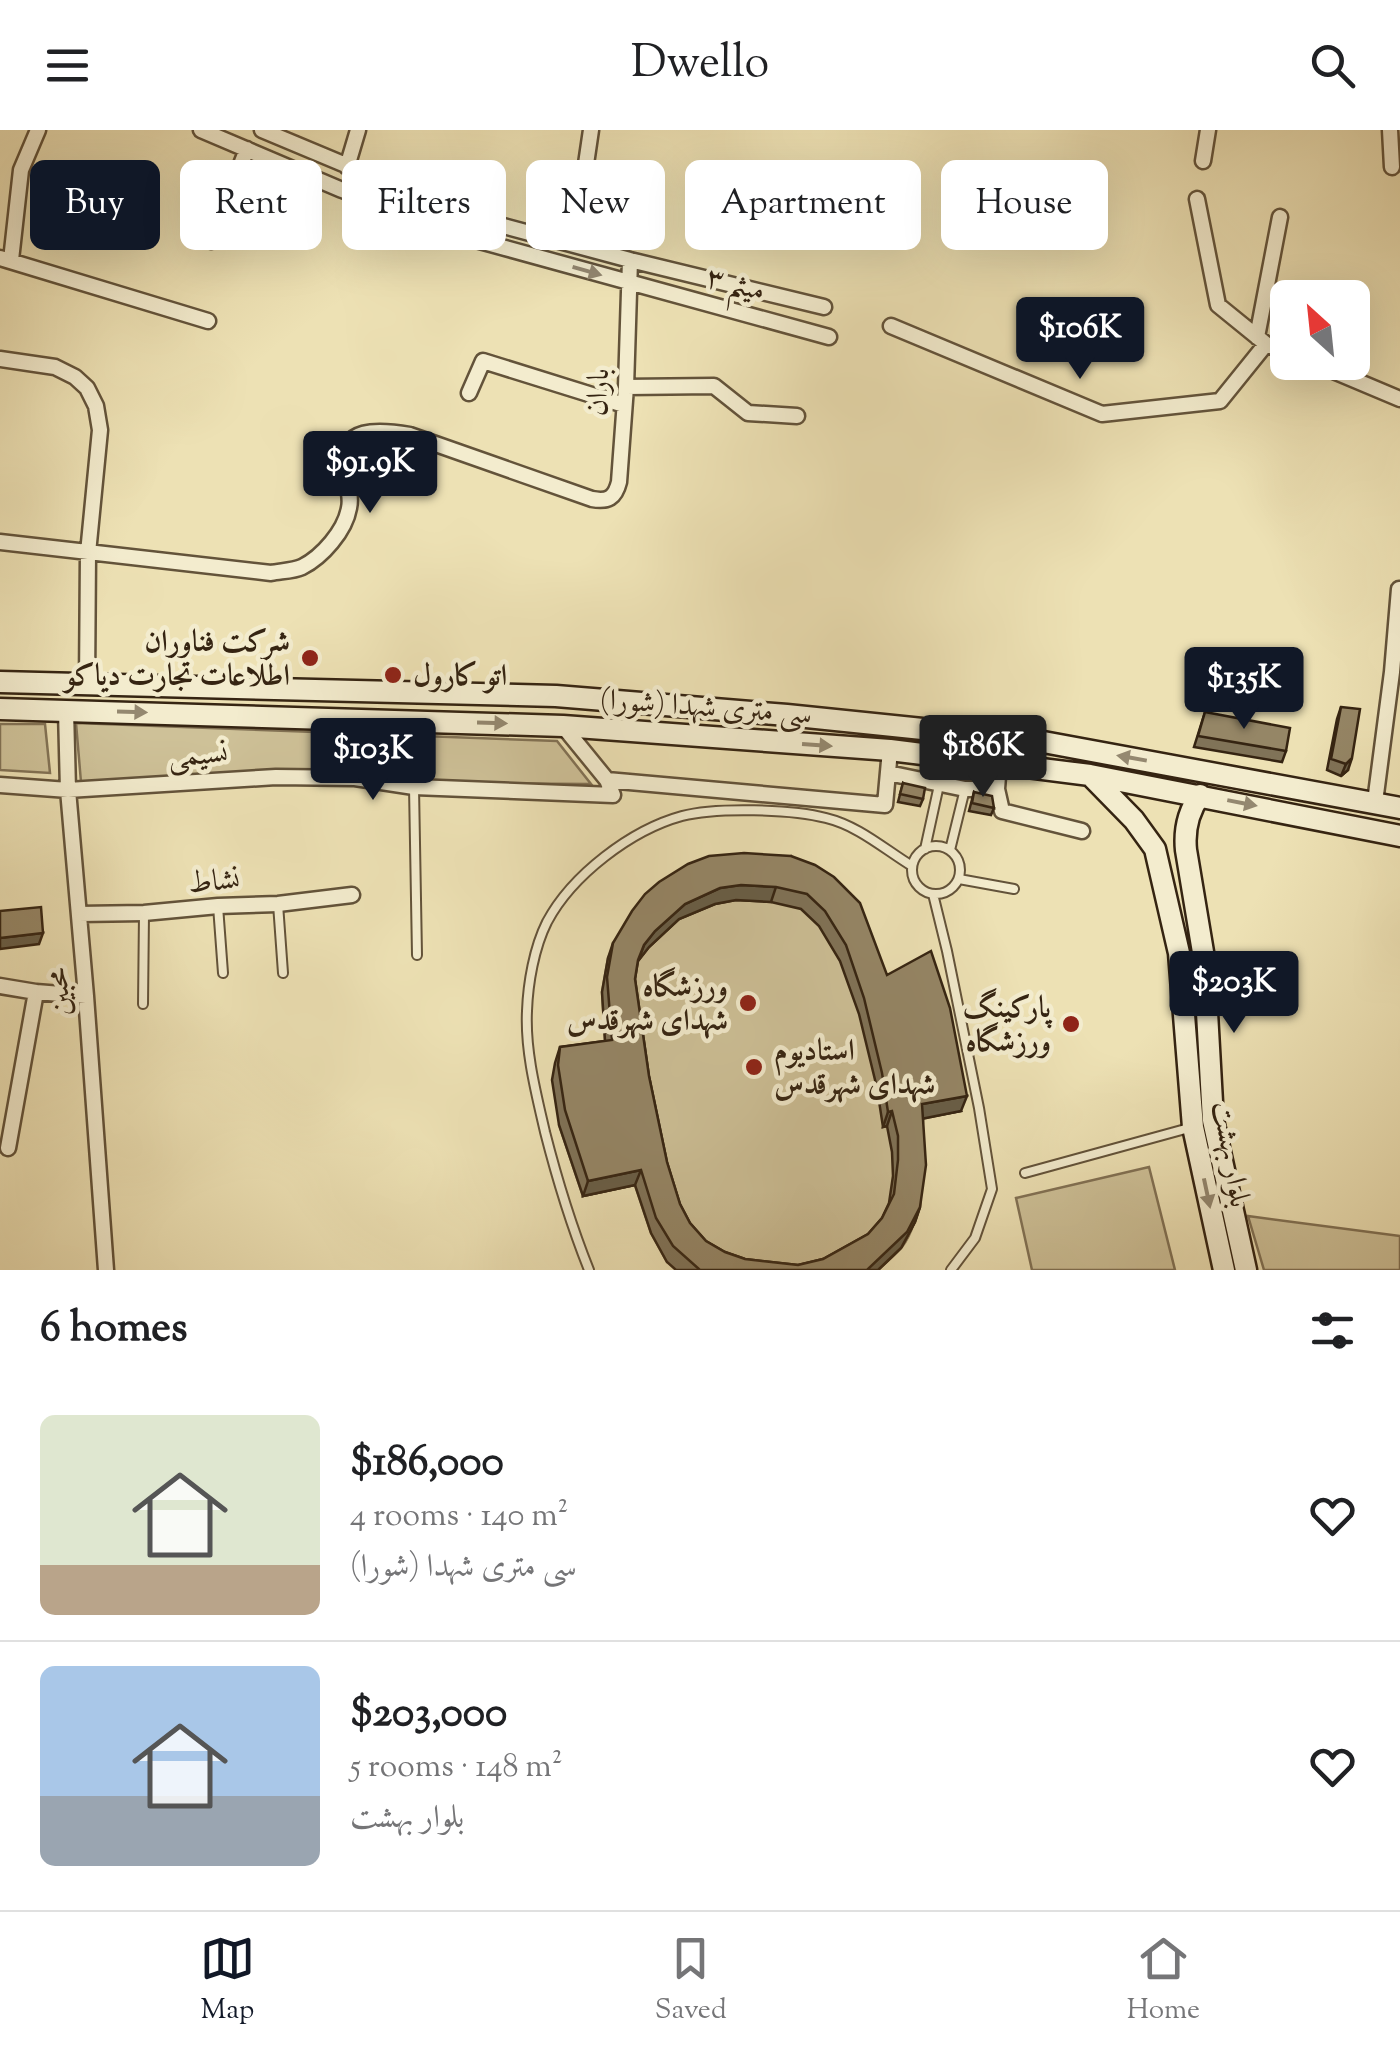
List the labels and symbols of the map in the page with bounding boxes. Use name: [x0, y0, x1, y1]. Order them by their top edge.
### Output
street label: میثم ۳: [700, 257, 770, 319]
one-way arrow: [572, 264, 603, 280]
north arrow: [1270, 280, 1370, 380]
pin: $106K: [1010, 297, 1150, 382]
street label: باران: [577, 367, 622, 417]
pin: $91.9K: [289, 431, 451, 516]
place label: شرکت فناوران اطلاعات تجارت دیاکو: [62, 622, 290, 699]
marker: شرکت فناوران اطلاعات تجارت دیاکو: [299, 647, 321, 669]
pin: $135K: [1174, 647, 1314, 732]
place label: اتو کارول: [413, 656, 507, 699]
marker: اتو کارول: [382, 664, 404, 686]
street label: سی متری شهدا (شورا): [598, 680, 813, 737]
one-way arrow: [117, 705, 149, 721]
pin: $186K: [913, 715, 1053, 800]
one-way arrow: [477, 716, 509, 732]
pin: $103K: [303, 718, 443, 803]
street label: نسیمی: [167, 733, 230, 780]
one-way arrow: [801, 737, 833, 753]
one-way arrow: [1116, 750, 1147, 765]
one-way arrow: [1227, 796, 1258, 812]
street label: نشاط: [187, 859, 242, 906]
pin: $203K: [1164, 951, 1304, 1036]
street label: محبین: [37, 966, 84, 1018]
place label: ورزشگاه شهدای شهرقدس: [567, 966, 728, 1044]
place label: پارکینگ ورزشگاه: [962, 987, 1053, 1065]
marker: ورزشگاه شهدای شهرقدس: [737, 992, 759, 1014]
marker: پارکینگ ورزشگاه: [1060, 1013, 1082, 1035]
place label: استادیوم شهدای شهرقدس: [774, 1031, 935, 1108]
marker: استادیوم شهدای شهرقدس: [743, 1056, 765, 1078]
street label: بلوار بهشت: [1199, 1098, 1260, 1211]
one-way arrow: [1199, 1178, 1215, 1209]

